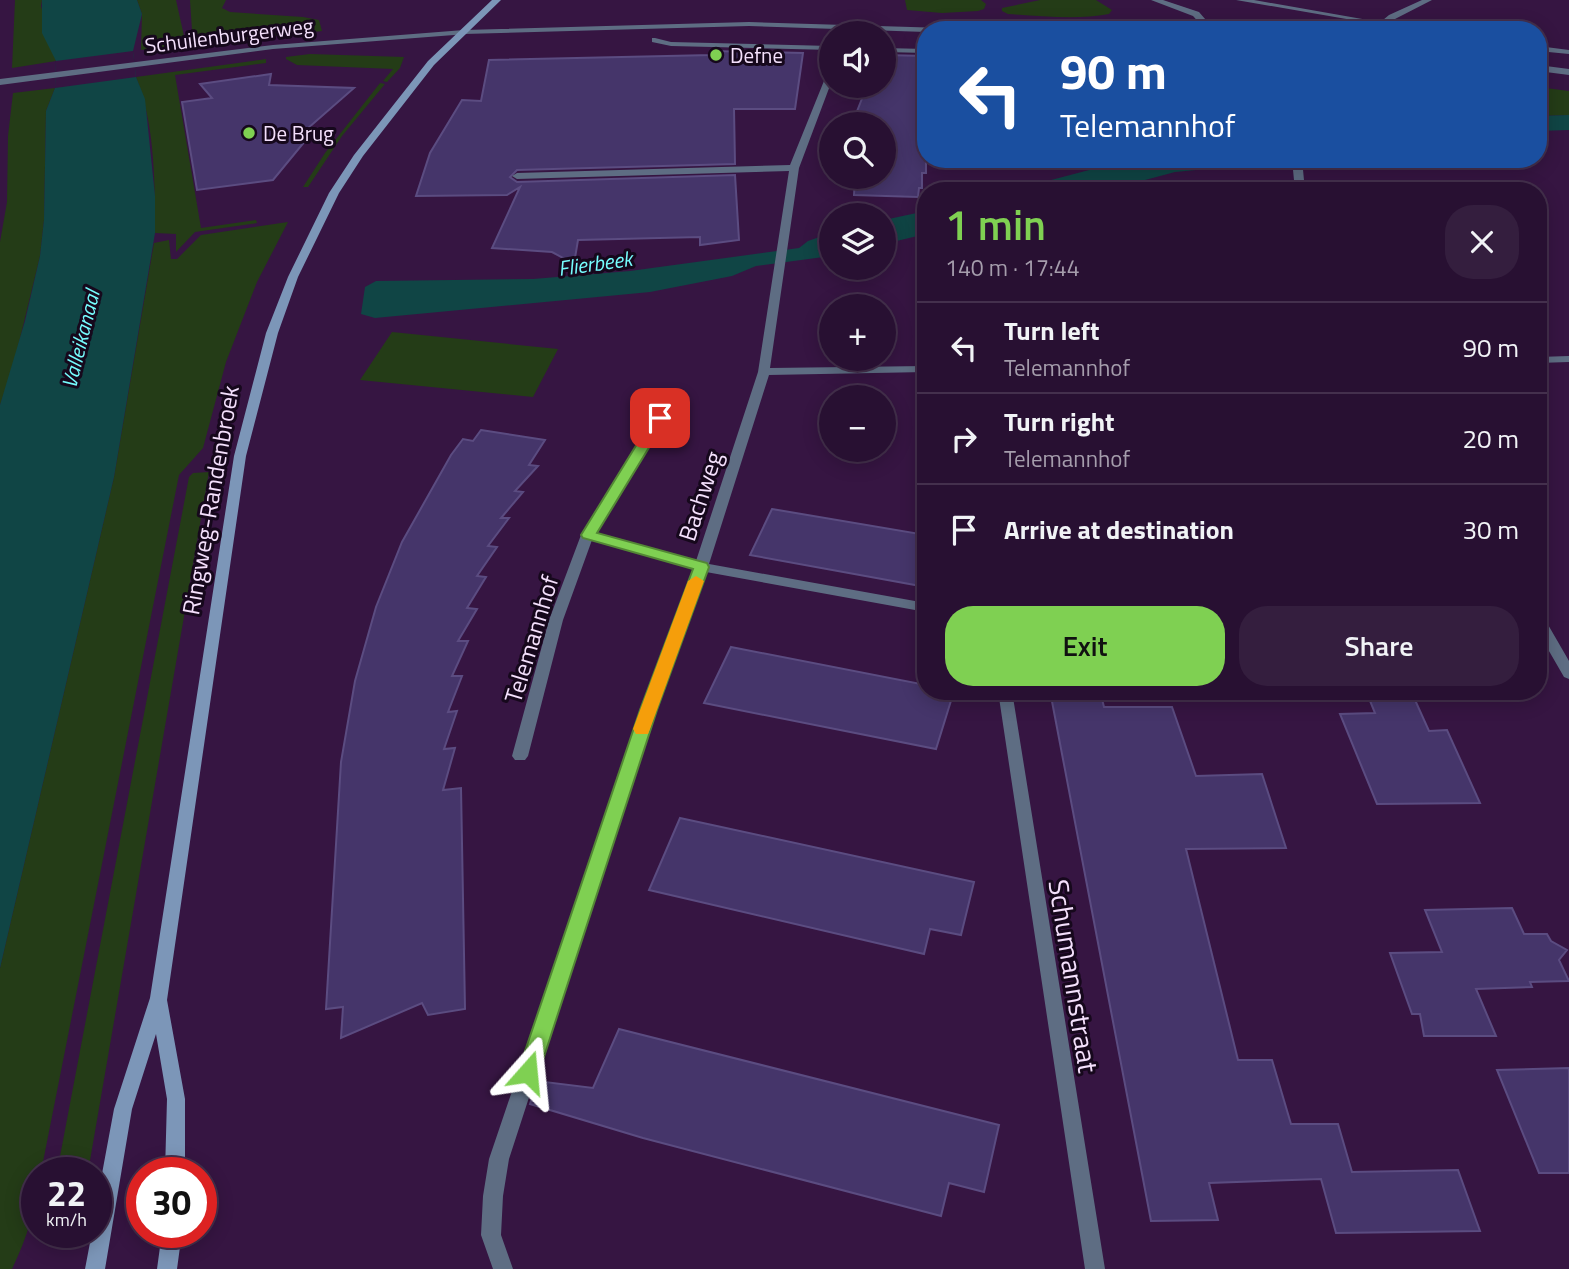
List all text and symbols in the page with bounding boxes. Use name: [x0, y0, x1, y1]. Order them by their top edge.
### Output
street label: Schuilenburgerweg: [143, 9, 315, 61]
map controls: [819, 21, 896, 462]
button: sound: [819, 21, 896, 98]
text: 90 m: [1060, 33, 1167, 108]
place label: Defne: [730, 39, 783, 71]
marker: Defne: [708, 47, 724, 63]
icon: left: [945, 49, 1036, 140]
text: Telemannhof: [1060, 101, 1235, 149]
button: search: [819, 112, 896, 189]
place label: De Brug: [263, 117, 334, 149]
marker: De Brug: [241, 125, 257, 141]
text: 1 min: [945, 192, 1046, 256]
button: layers: [819, 203, 896, 280]
button: close: [1445, 205, 1519, 279]
water label: Flierbeek: [556, 242, 637, 284]
text: 140 m · 17:44: [945, 250, 1080, 285]
water label: Valleikanaal: [52, 284, 108, 391]
button: +: [819, 294, 896, 371]
text: Turn left: [1004, 311, 1099, 350]
text: 90 m: [1462, 328, 1519, 367]
icon: left: [945, 329, 983, 367]
text: Telemannhof: [1004, 350, 1130, 385]
street label: Ringweg-Randenbroek: [172, 382, 248, 618]
button: −: [819, 385, 896, 462]
pin: [630, 388, 690, 448]
icon: arrive: [641, 399, 679, 437]
text: Turn right: [1004, 402, 1115, 441]
text: 20 m: [1462, 419, 1519, 458]
icon: right: [945, 420, 983, 458]
text: Telemannhof: [1004, 441, 1130, 476]
street label: Bachweg: [669, 446, 731, 546]
text: Arrive at destination: [1004, 510, 1234, 549]
text: 30 m: [1462, 510, 1519, 549]
icon: arrive: [945, 511, 983, 549]
street label: Telemannhof: [495, 571, 567, 707]
button: Exit: [945, 606, 1225, 686]
button: Share: [1239, 606, 1519, 686]
street label: Schumannstraat: [1037, 876, 1111, 1076]
position arrow: [491, 1035, 565, 1109]
speed limit sign: 30: [126, 1157, 217, 1248]
text: 22: [47, 1166, 86, 1220]
text: km/h: [46, 1206, 87, 1233]

